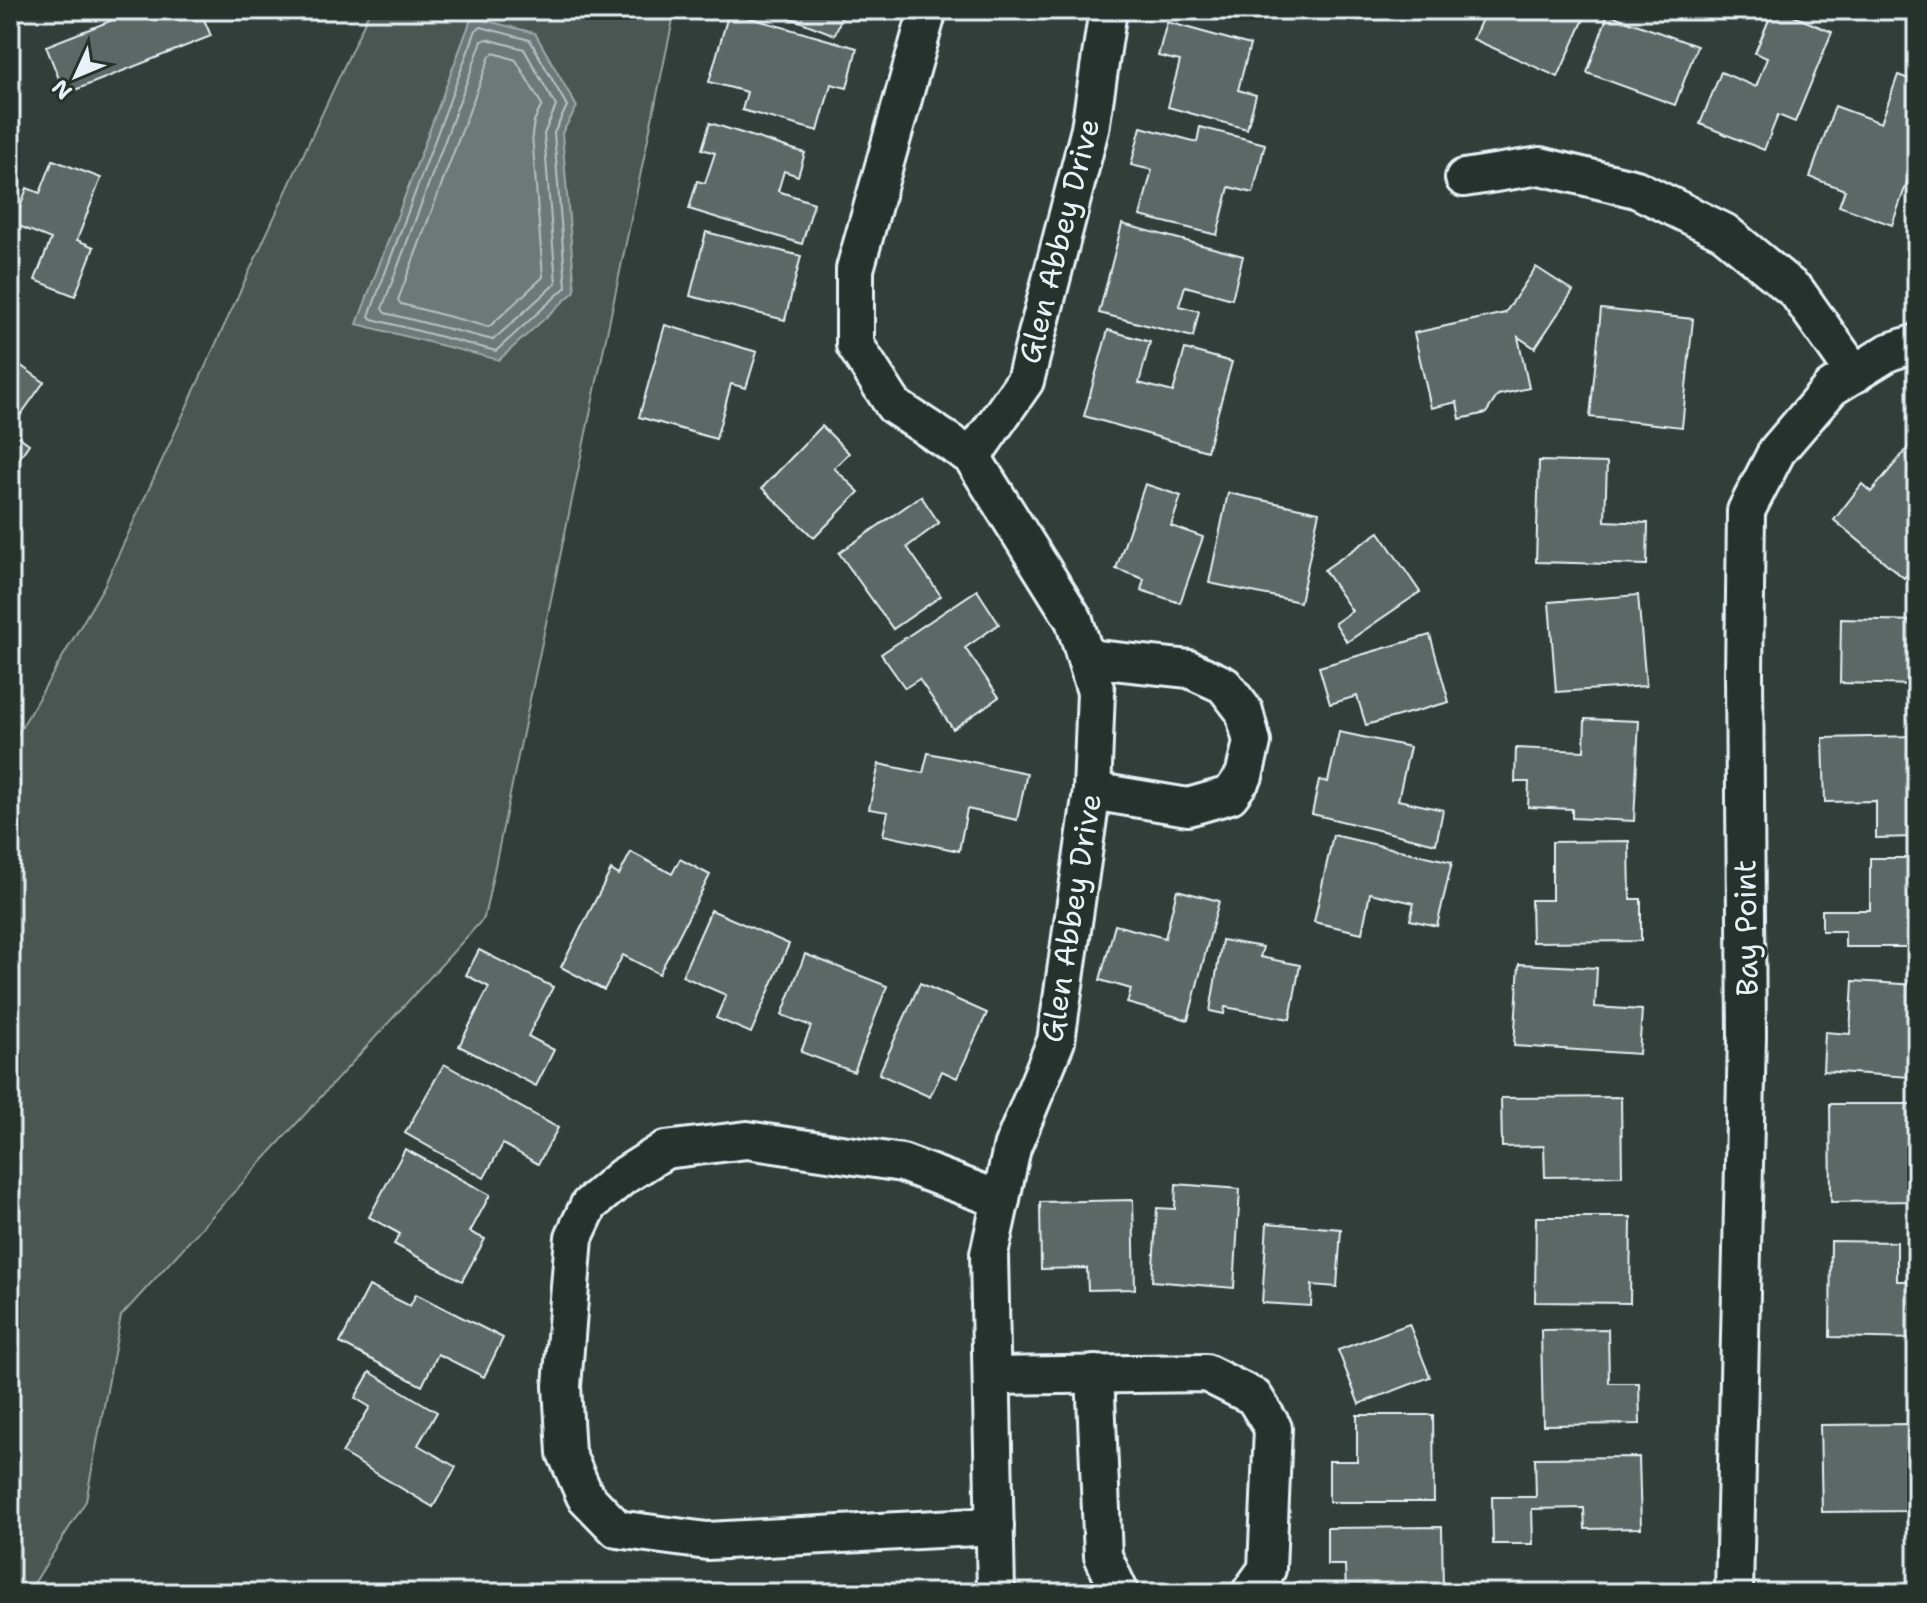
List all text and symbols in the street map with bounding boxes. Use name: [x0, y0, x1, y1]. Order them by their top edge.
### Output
north arrow: [36, 36, 116, 116]
text: N: [45, 73, 78, 106]
street label: Glen Abbey Drive: [1009, 114, 1109, 368]
street label: Glen Abbey Drive: [1031, 791, 1111, 1045]
street label: Bay Point: [1724, 859, 1768, 997]

